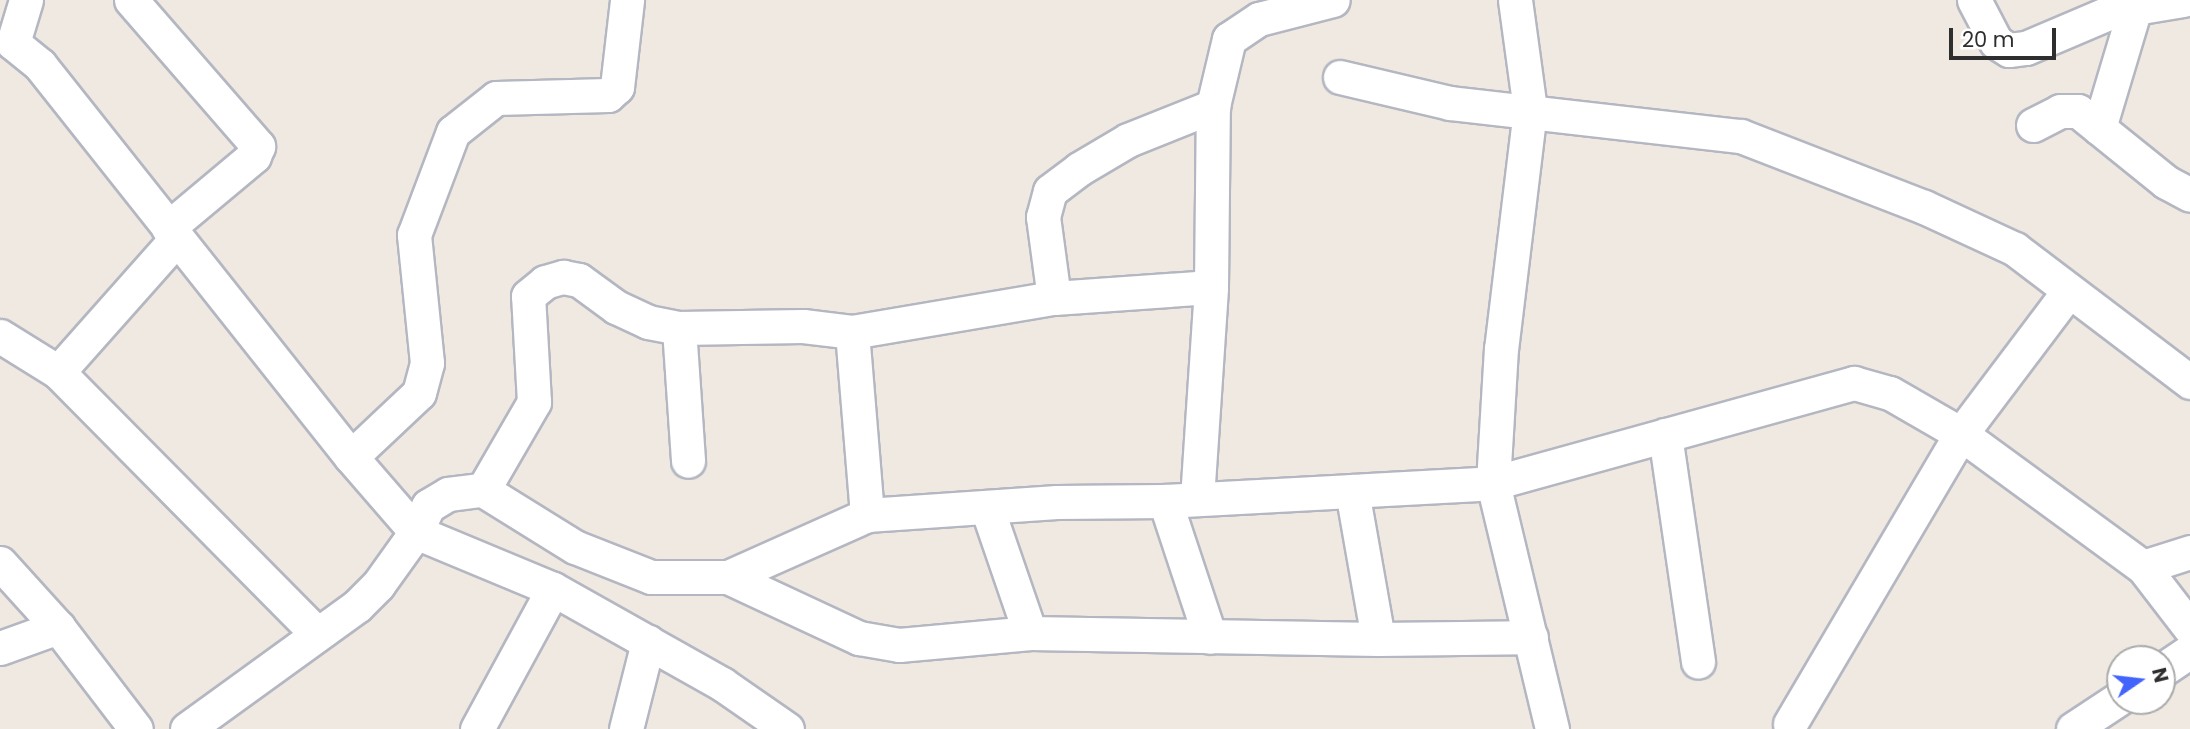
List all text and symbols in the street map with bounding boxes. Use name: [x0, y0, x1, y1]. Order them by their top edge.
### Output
scale bar: [1952, 14, 2059, 58]
text: 20 m: [1962, 25, 2015, 54]
north arrow: [2106, 645, 2176, 715]
text: N: [2145, 665, 2175, 685]

